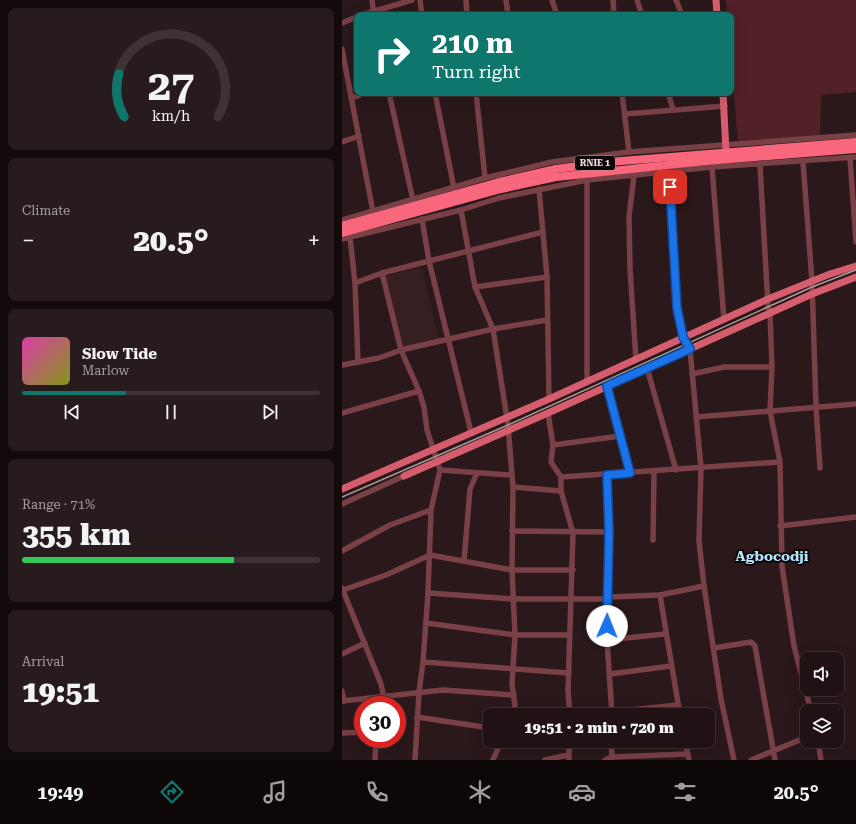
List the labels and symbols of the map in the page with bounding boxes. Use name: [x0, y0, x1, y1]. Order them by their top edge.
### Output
road number: RNIE 1: [575, 156, 615, 170]
pin: [653, 170, 687, 204]
district label: Agbocodji: [736, 548, 809, 564]
position arrow: [586, 605, 628, 647]
speed limit sign: 30: [354, 696, 406, 748]

